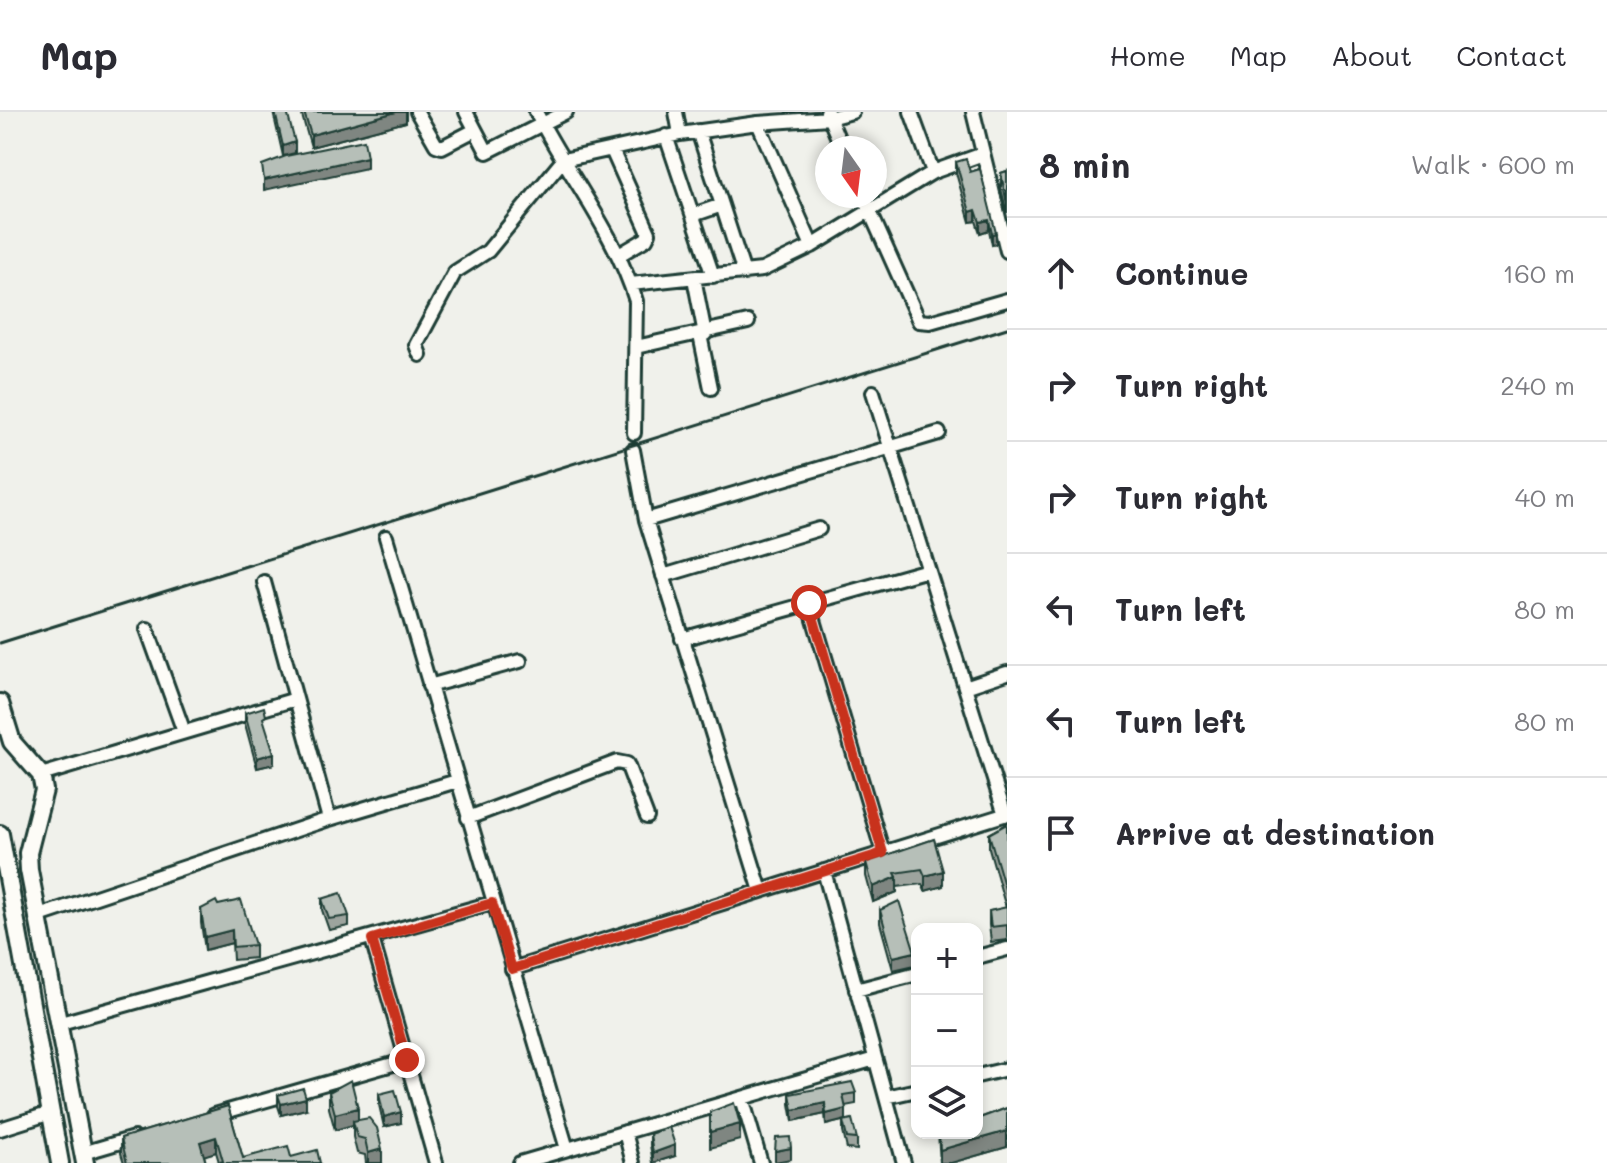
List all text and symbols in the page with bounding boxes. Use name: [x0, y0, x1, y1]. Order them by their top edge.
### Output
text: Map: [40, 30, 118, 80]
text: Home: [1110, 37, 1186, 73]
text: Map: [1230, 37, 1287, 73]
text: About: [1331, 37, 1412, 73]
text: Contact: [1456, 37, 1567, 73]
north arrow: [815, 136, 887, 208]
text: 8 min: [1039, 142, 1130, 187]
text: Walk · 600 m: [1411, 147, 1575, 181]
icon: ahead: [1039, 251, 1083, 295]
text: Continue: [1115, 253, 1248, 293]
text: 160 m: [1503, 256, 1575, 290]
icon: right: [1039, 363, 1083, 407]
text: Turn right: [1115, 365, 1268, 405]
text: 240 m: [1500, 368, 1575, 402]
icon: right: [1039, 475, 1083, 519]
text: Turn right: [1115, 477, 1268, 517]
text: 40 m: [1515, 480, 1575, 514]
route start: [791, 585, 827, 621]
icon: left: [1039, 587, 1083, 631]
text: Turn left: [1115, 589, 1246, 629]
text: 80 m: [1514, 592, 1575, 626]
icon: left: [1039, 699, 1083, 743]
text: Turn left: [1115, 701, 1246, 741]
text: 80 m: [1514, 704, 1575, 738]
icon: arrive: [1039, 811, 1083, 855]
text: Arrive at destination: [1115, 813, 1435, 853]
map controls: [911, 923, 983, 1139]
button: +: [911, 923, 983, 995]
button: −: [911, 995, 983, 1067]
route end: [389, 1042, 425, 1078]
button: layers: [911, 1067, 983, 1139]

